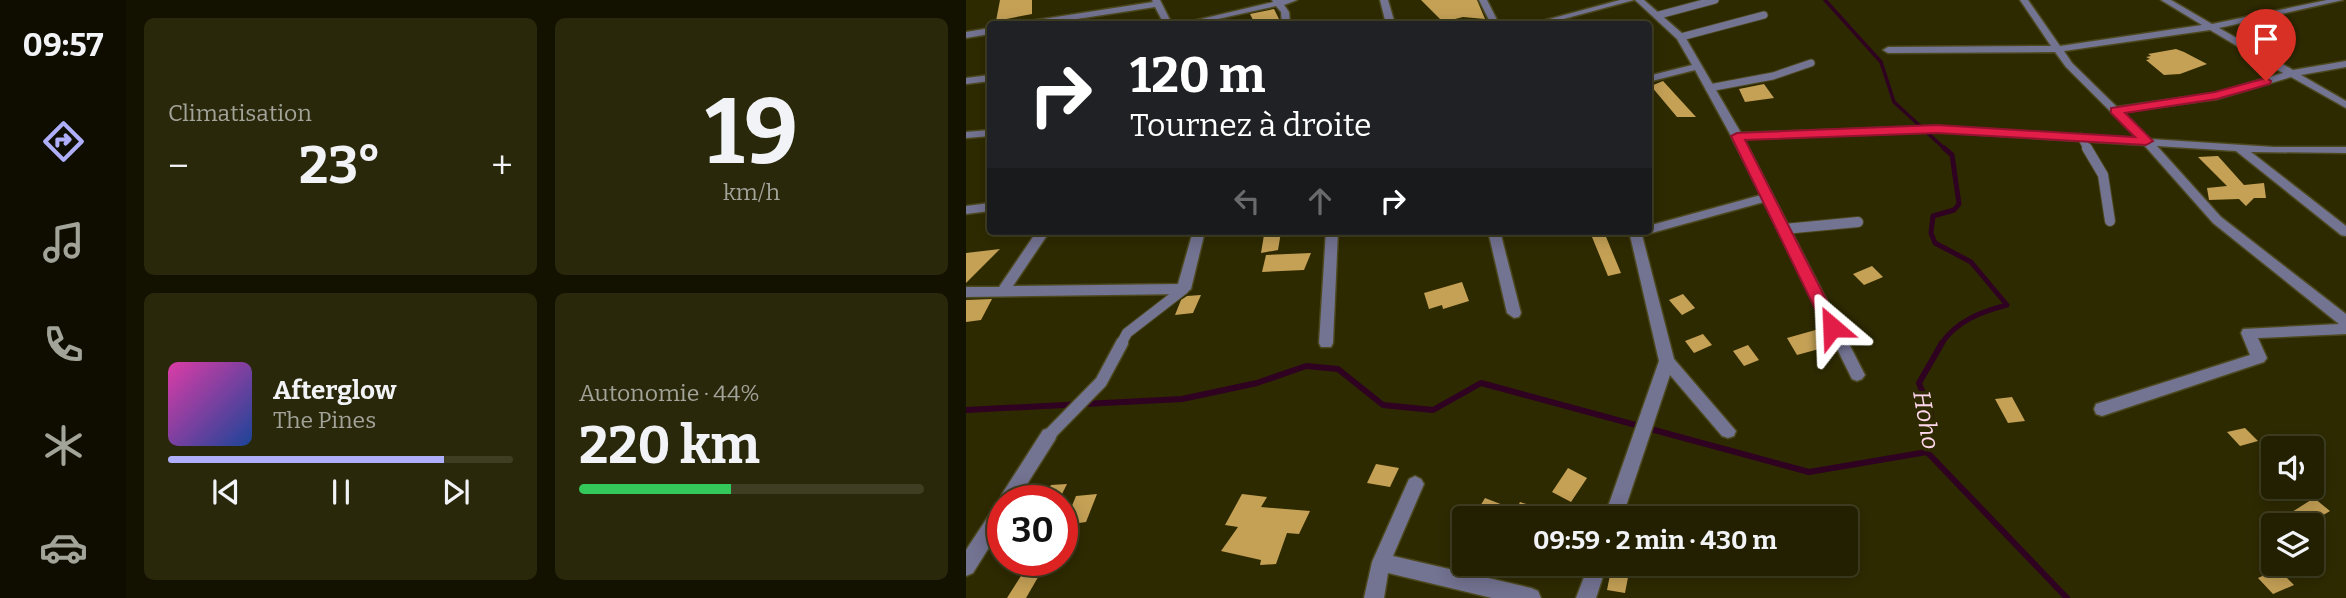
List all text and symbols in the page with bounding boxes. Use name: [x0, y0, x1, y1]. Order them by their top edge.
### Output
pin: [2236, 9, 2296, 81]
icon: arrive: [2247, 20, 2285, 58]
text: 09:57: [23, 26, 103, 64]
text: 120 m: [1130, 46, 1265, 105]
icon: right: [1015, 49, 1106, 140]
text: 19: [705, 78, 798, 187]
text: Climatisation: [168, 99, 312, 127]
text: Tournez à droite: [1130, 106, 1372, 144]
icon: directions: [39, 117, 88, 166]
text: 23°: [299, 134, 381, 197]
text: −: [168, 143, 189, 189]
text: +: [491, 143, 513, 189]
text: km/h: [723, 178, 780, 206]
icon: left: [1228, 182, 1266, 220]
icon: ahead: [1301, 182, 1339, 220]
icon: right: [1374, 182, 1412, 220]
icon: music: [39, 218, 88, 267]
position arrow: [1795, 290, 1869, 364]
icon: phone: [39, 320, 88, 369]
text: Afterglow: [273, 375, 396, 406]
text: Autonomie · 44%: [579, 379, 760, 407]
water label: Hoho: [1907, 389, 1945, 451]
text: The Pines: [273, 406, 376, 434]
text: 220 km: [579, 414, 760, 477]
icon: climate: [39, 421, 88, 470]
map controls: [2261, 436, 2324, 576]
button: sound: [2261, 436, 2324, 499]
icon: previous: [207, 473, 245, 511]
icon: pause: [322, 473, 360, 511]
icon: next: [437, 473, 475, 511]
speed limit sign: 30: [987, 485, 1078, 576]
button: layers: [2261, 513, 2324, 576]
icon: car: [39, 523, 88, 572]
text: 09:59 · 2 min · 430 m: [1533, 525, 1777, 556]

